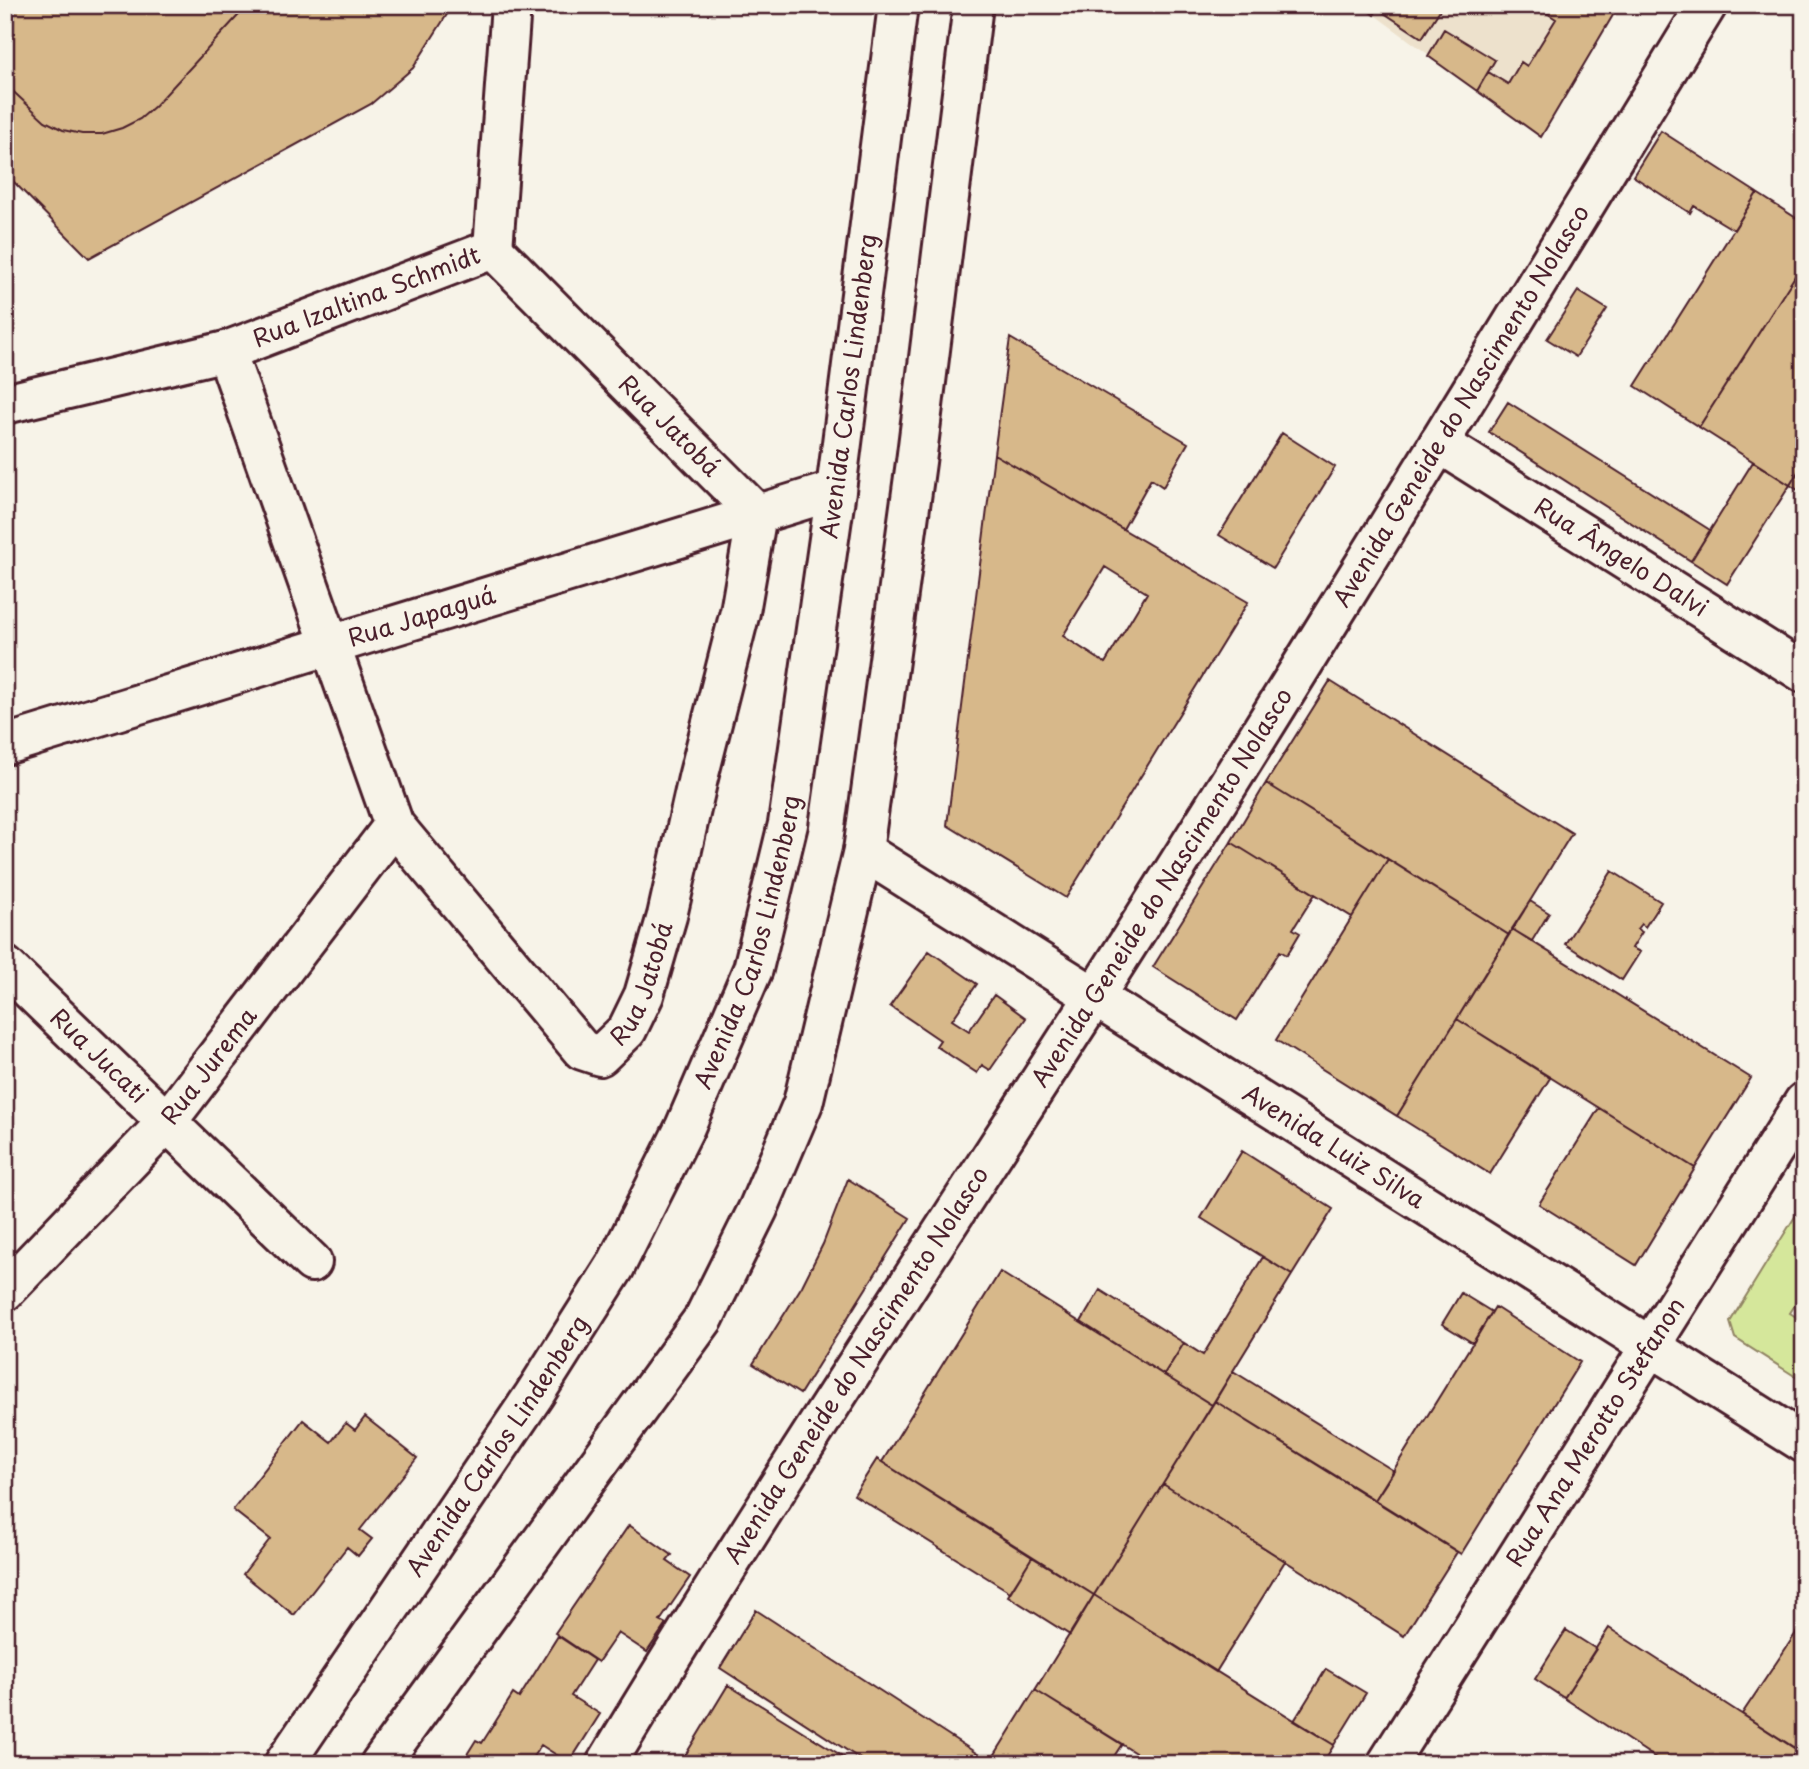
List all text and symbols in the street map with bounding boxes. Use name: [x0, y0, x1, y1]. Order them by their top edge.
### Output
street label: Avenida Geneide do Nascimento Nolasco: [1323, 197, 1597, 613]
street label: Avenida Carlos Lindenberg: [809, 231, 885, 541]
street label: Rua Izaltina Schmidt: [247, 235, 485, 355]
street label: Rua Jatobá: [611, 366, 730, 484]
street label: Rua Ângelo Dalvi: [1528, 488, 1716, 624]
street label: Rua Japaguá: [343, 576, 500, 655]
street label: Avenida Geneide do Nascimento Nolasco: [1021, 680, 1300, 1093]
street label: Avenida Carlos Lindenberg: [684, 793, 808, 1094]
street label: Rua Jatobá: [601, 917, 680, 1053]
street label: Rua Jucati: [43, 999, 157, 1111]
street label: Rua Jurema: [151, 999, 264, 1131]
street label: Avenida Luiz Silva: [1236, 1074, 1433, 1217]
street label: Avenida Geneide do Nascimento Nolasco: [714, 1158, 996, 1570]
street label: Rua Ana Merotto Stefanon: [1496, 1290, 1693, 1573]
street label: Avenida Carlos Lindenberg: [396, 1308, 596, 1583]

